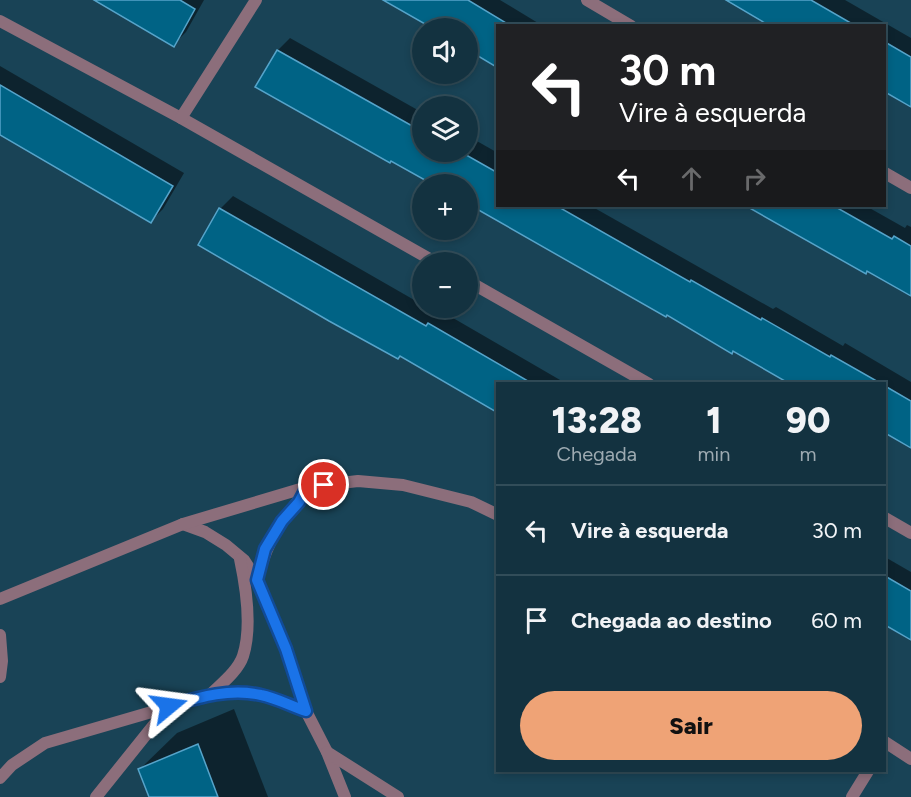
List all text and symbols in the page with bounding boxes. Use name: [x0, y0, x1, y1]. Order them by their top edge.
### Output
map controls: [412, 18, 478, 318]
button: sound: [412, 18, 478, 84]
text: 30 m: [619, 45, 716, 96]
icon: left: [520, 48, 598, 126]
button: layers: [412, 96, 478, 162]
text: Vire à esquerda: [619, 96, 806, 129]
icon: left: [612, 162, 645, 195]
icon: ahead: [675, 162, 708, 195]
icon: right: [738, 162, 771, 195]
button: +: [412, 174, 478, 240]
button: −: [412, 252, 478, 318]
text: 13:28: [552, 399, 642, 442]
text: 1: [706, 399, 722, 442]
text: 90: [786, 399, 830, 442]
text: Chegada: [557, 442, 637, 466]
text: min: [697, 442, 730, 466]
text: m: [800, 442, 817, 466]
pin: [298, 459, 349, 510]
icon: arrive: [307, 468, 340, 501]
icon: left: [520, 514, 553, 547]
text: Vire à esquerda: [571, 517, 729, 544]
text: 30 m: [812, 517, 862, 544]
icon: arrive: [520, 604, 553, 637]
text: Chegada ao destino: [571, 607, 772, 634]
text: 60 m: [811, 607, 862, 634]
position arrow: [137, 674, 201, 738]
button: Sair: [520, 691, 862, 760]

